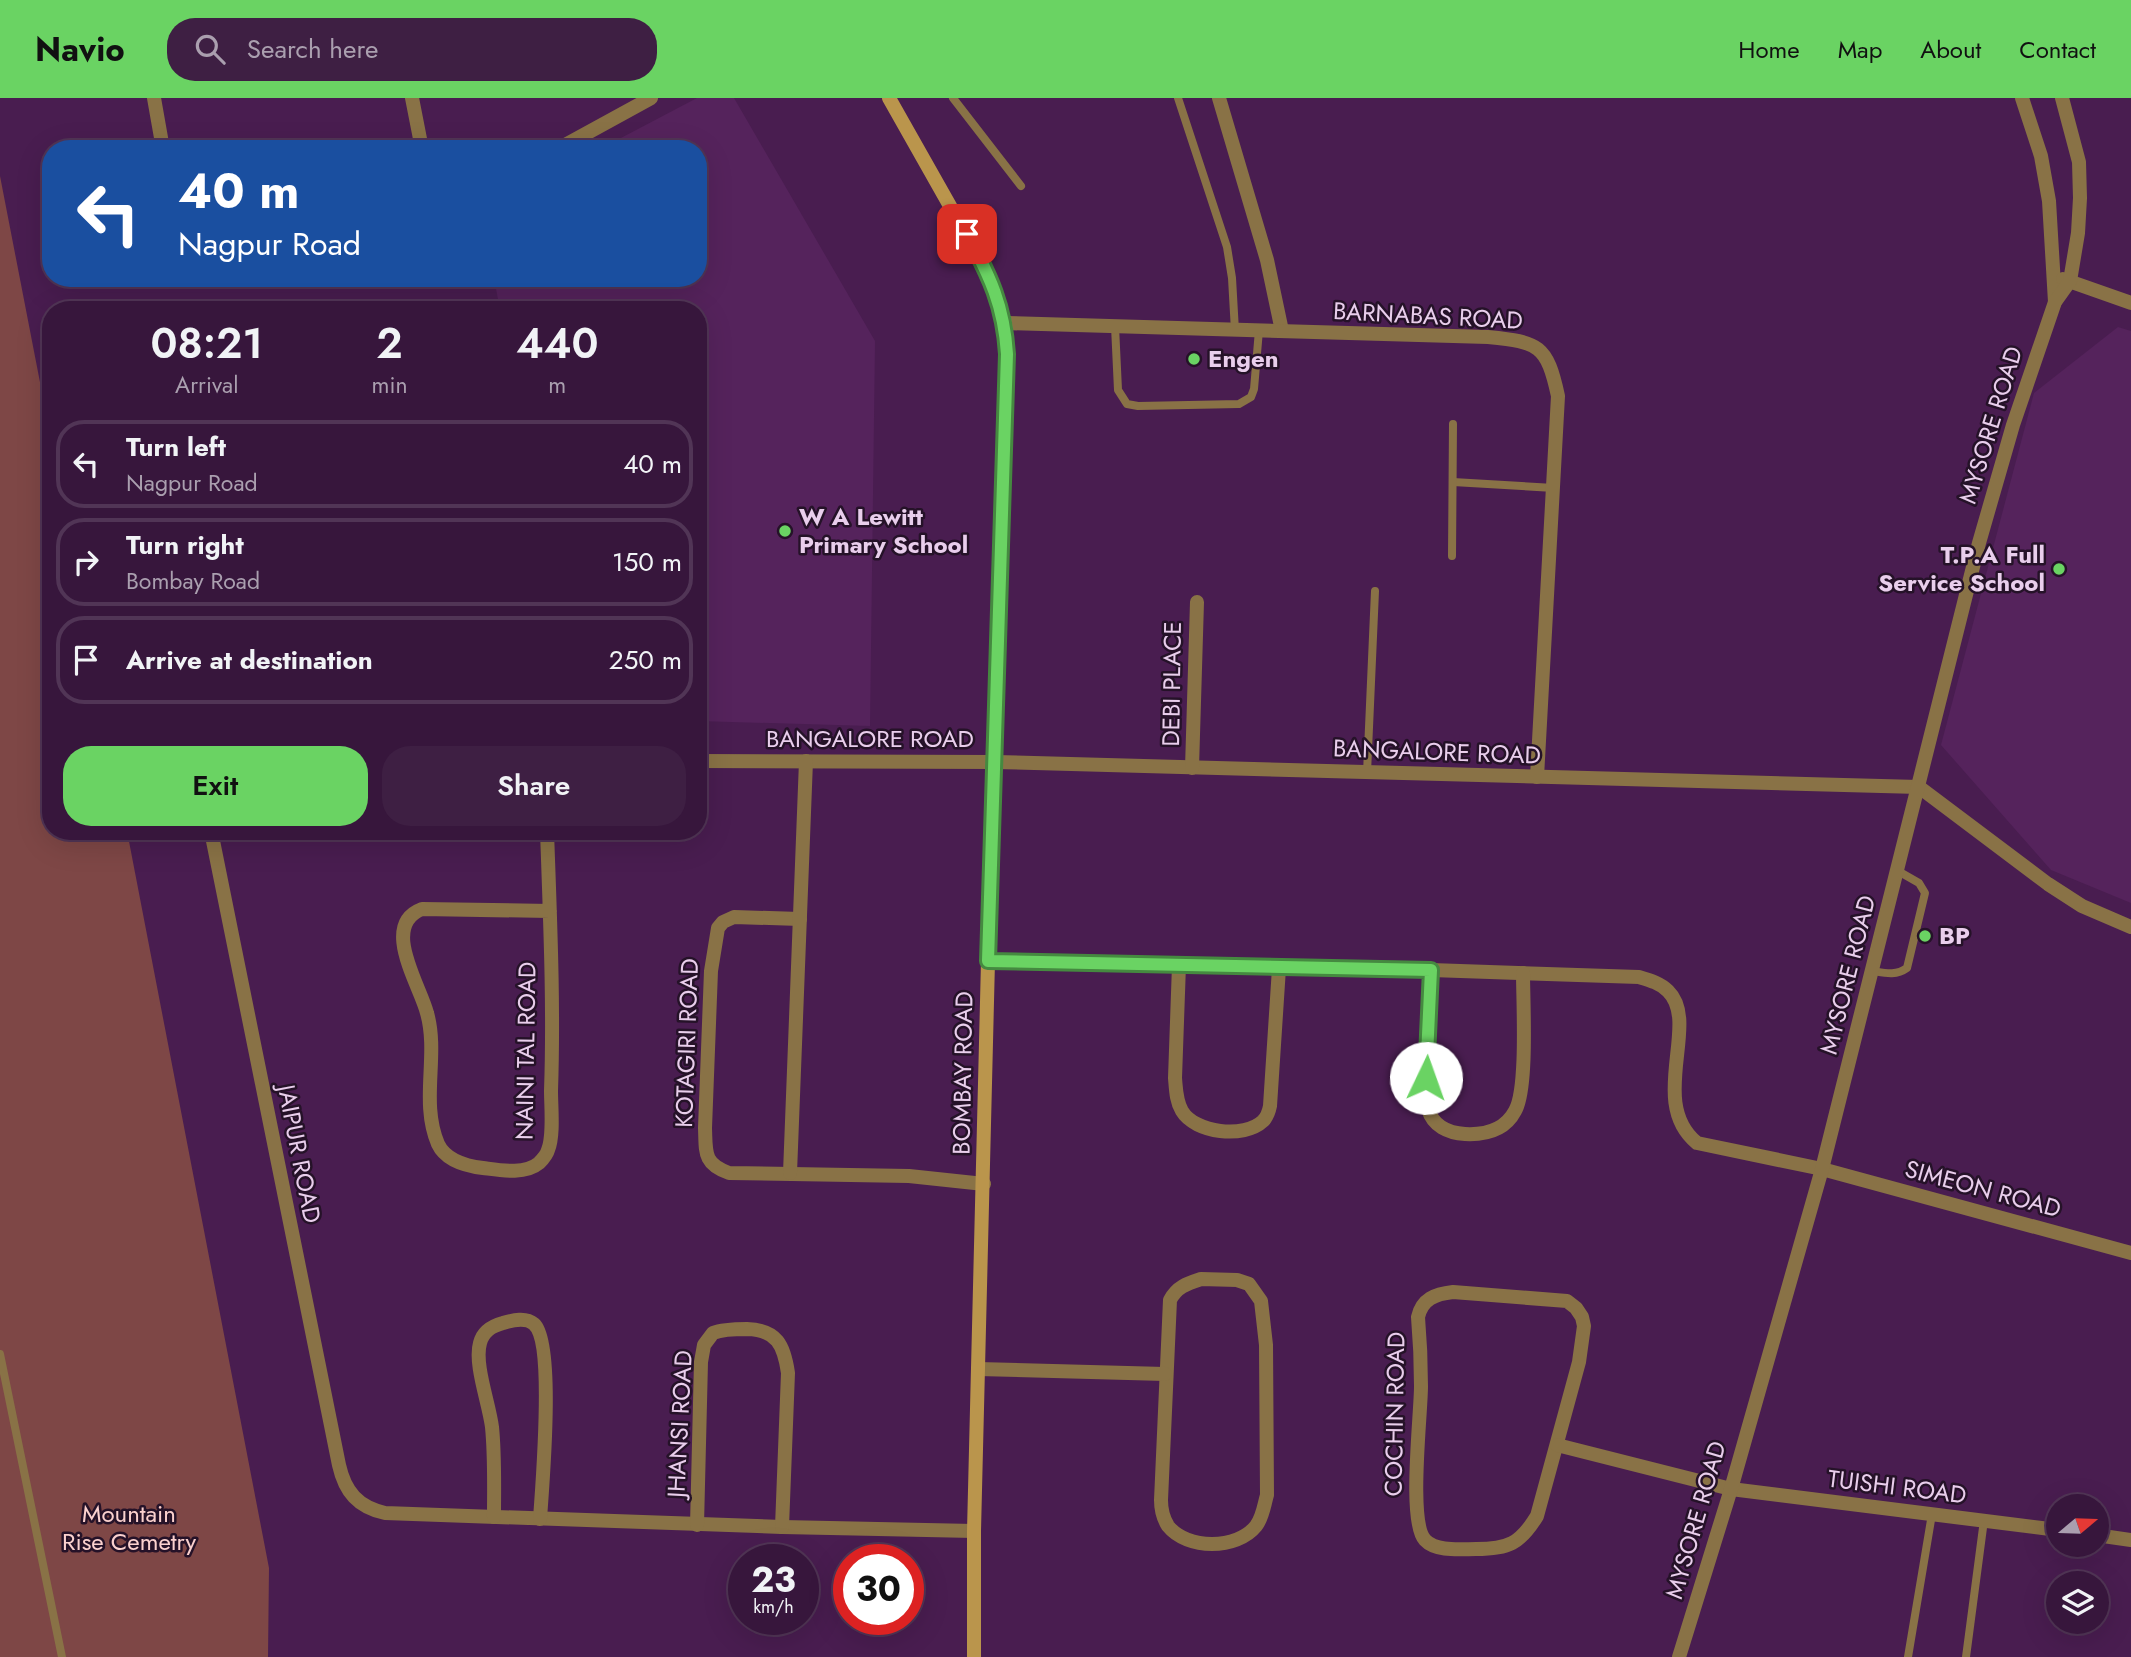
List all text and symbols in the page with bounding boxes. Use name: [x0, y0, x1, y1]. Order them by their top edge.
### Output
search box: [167, 18, 657, 81]
text: Navio: [35, 26, 125, 73]
icon: search: [191, 30, 229, 68]
text: Search here: [247, 30, 378, 68]
text: Home: [1738, 32, 1800, 67]
text: Map: [1838, 32, 1882, 67]
text: About: [1920, 32, 1981, 67]
text: Contact: [2019, 32, 2096, 67]
text: 40 m: [178, 156, 300, 226]
icon: left: [63, 168, 154, 259]
pin: [937, 204, 997, 264]
icon: arrive: [948, 215, 986, 253]
text: Nagpur Road: [178, 221, 361, 267]
street label: BARNABAS ROAD: [1332, 293, 1524, 338]
text: 08:21: [150, 313, 263, 374]
text: 2: [376, 313, 403, 374]
text: 440: [516, 313, 599, 374]
place label: Engen: [1208, 341, 1278, 376]
street label: MYSORE ROAD: [1950, 342, 2031, 508]
marker: Engen: [1186, 351, 1202, 367]
text: Arrival: [175, 368, 238, 402]
text: min: [371, 368, 407, 402]
text: m: [548, 368, 566, 402]
text: Turn left: [126, 428, 226, 466]
icon: left: [67, 445, 105, 483]
text: 40 m: [623, 445, 682, 483]
text: Nagpur Road: [126, 466, 258, 500]
place label: W A Lewitt Primary School: [799, 499, 968, 562]
marker: W A Lewitt Primary School: [777, 523, 793, 539]
text: Turn right: [126, 526, 244, 564]
place label: T.P.A Full Service School: [1878, 537, 2045, 600]
icon: right: [67, 543, 105, 581]
text: 150 m: [612, 543, 682, 581]
marker: T.P.A Full Service School: [2051, 561, 2067, 577]
text: Bombay Road: [126, 564, 260, 598]
street label: DEBI PLACE: [1153, 621, 1190, 747]
icon: arrive: [67, 641, 105, 679]
text: Arrive at destination: [126, 641, 373, 679]
text: 250 m: [609, 641, 682, 679]
street label: BANGALORE ROAD: [766, 721, 974, 756]
street label: BANGALORE ROAD: [1333, 730, 1542, 773]
button: Exit: [63, 746, 368, 826]
button: Share: [382, 746, 686, 826]
street label: MYSORE ROAD: [1811, 892, 1884, 1058]
place label: BP: [1939, 918, 1970, 953]
marker: BP: [1917, 928, 1933, 944]
street label: KOTAGIRI ROAD: [666, 958, 707, 1128]
street label: NAINI TAL ROAD: [506, 961, 545, 1141]
street label: BOMBAY ROAD: [944, 991, 981, 1155]
position arrow: [1389, 1041, 1463, 1115]
street label: JAIPUR ROAD: [268, 1079, 330, 1226]
street label: SIMEON ROAD: [1901, 1151, 2065, 1226]
street label: COCHIN ROAD: [1376, 1331, 1413, 1497]
street label: JHANSI ROAD: [658, 1349, 701, 1502]
street label: MYSORE ROAD: [1656, 1437, 1735, 1603]
street label: TUISHI ROAD: [1826, 1461, 1968, 1512]
north arrow: [2046, 1494, 2109, 1558]
map controls: [2046, 1494, 2109, 1634]
park label: Mountain Rise Cemetry: [62, 1496, 196, 1559]
speed limit sign: 30: [833, 1544, 924, 1635]
text: 23: [751, 1555, 796, 1605]
button: layers: [2046, 1571, 2109, 1634]
text: km/h: [753, 1594, 794, 1620]

